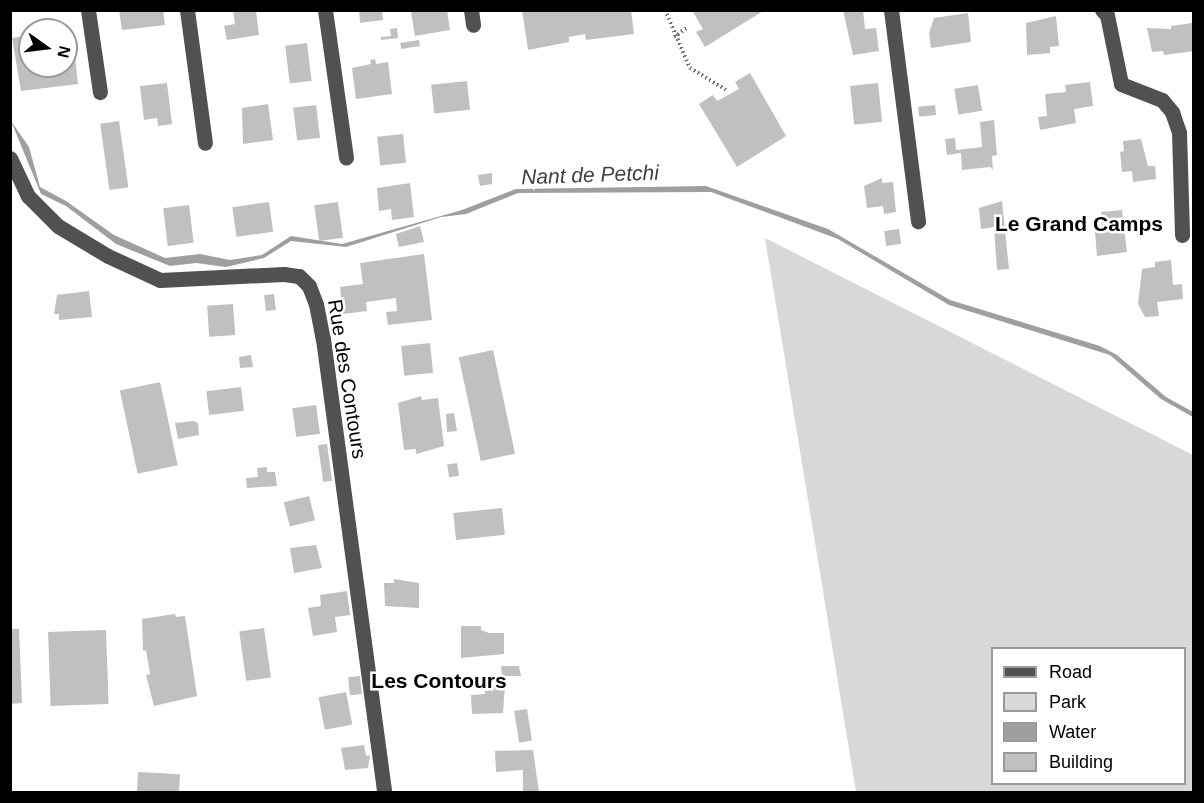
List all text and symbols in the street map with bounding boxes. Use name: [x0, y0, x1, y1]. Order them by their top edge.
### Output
north arrow: [18, 18, 78, 78]
text: N: [54, 44, 74, 60]
water label: Nant de Petchi: [521, 160, 659, 190]
district label: Le Grand Camps: [995, 211, 1163, 237]
street label: Rue des Contours: [323, 298, 371, 460]
legend: [991, 647, 1186, 785]
text: Road: [1049, 662, 1092, 682]
district label: Les Contours: [371, 668, 507, 694]
text: Park: [1049, 692, 1086, 712]
text: Water: [1049, 722, 1096, 742]
text: Building: [1049, 752, 1113, 772]

